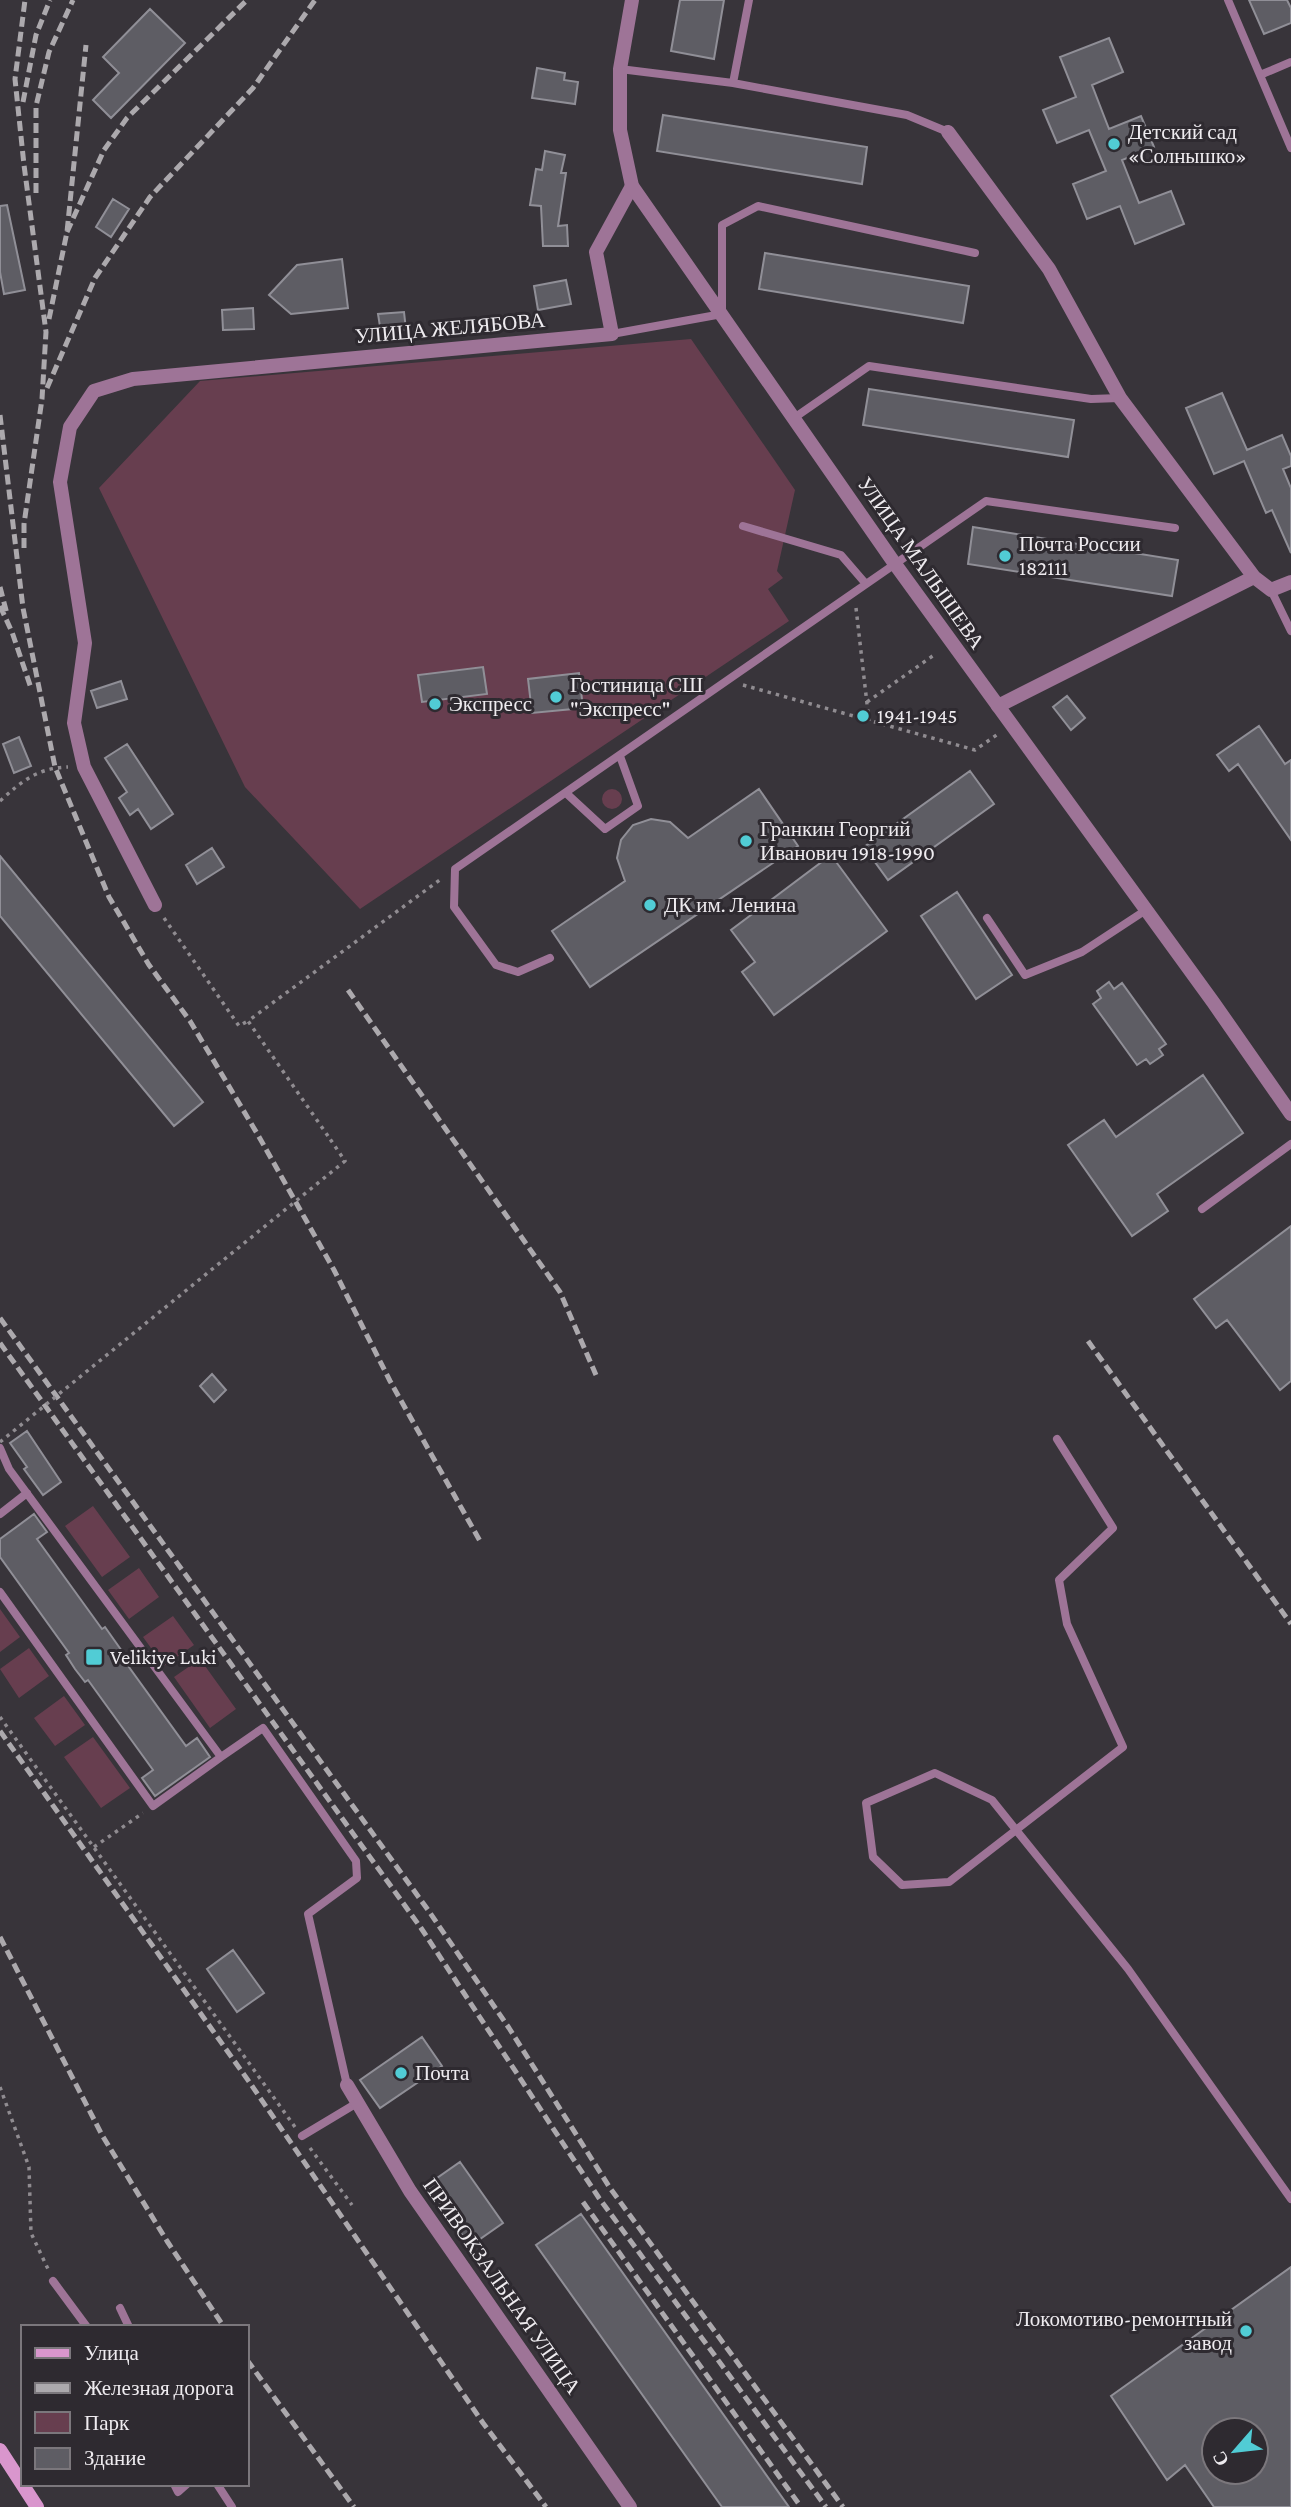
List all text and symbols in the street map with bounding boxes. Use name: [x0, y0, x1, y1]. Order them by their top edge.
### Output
place label: Детский сад «Солнышко»: [1128, 120, 1247, 168]
marker: Детский сад «Солнышко»: [1106, 136, 1122, 152]
street label: УЛИЦА ЖЕЛЯБОВА: [354, 308, 547, 348]
street label: УЛИЦА МАЛЫШЕВА: [853, 472, 990, 654]
place label: Почта России 182111: [1019, 532, 1141, 580]
marker: Почта России 182111: [997, 548, 1013, 564]
place label: Гостиница СШ "Экспресс": [570, 673, 703, 721]
marker: Гостиница СШ "Экспресс": [548, 689, 564, 705]
place label: Экспресс: [449, 692, 532, 716]
marker: Экспресс: [427, 696, 443, 712]
place label: 1941-1945: [877, 704, 957, 728]
marker: 1941-1945: [855, 708, 871, 724]
place label: Гранкин Георгий Иванович 1918-1990: [760, 817, 935, 865]
marker: Гранкин Георгий Иванович 1918-1990: [738, 833, 754, 849]
place label: ДК им. Ленина: [664, 893, 797, 917]
marker: ДК им. Ленина: [642, 897, 658, 913]
place label: Velikiye Luki: [110, 1645, 217, 1669]
marker: Velikiye Luki: [84, 1647, 104, 1667]
place label: Почта: [415, 2061, 470, 2085]
marker: Почта: [393, 2065, 409, 2081]
street label: ПРИВОКЗАЛЬНАЯ УЛИЦА: [418, 2174, 586, 2399]
place label: Локомотиво-ремонтный завод: [1016, 2307, 1232, 2355]
marker: Локомотиво-ремонтный завод: [1238, 2323, 1254, 2339]
legend: [21, 2325, 248, 2486]
text: Улица: [84, 2341, 139, 2365]
text: Железная дорога: [84, 2376, 234, 2400]
text: Парк: [84, 2411, 130, 2435]
north arrow: [1200, 2416, 1270, 2486]
text: Здание: [84, 2446, 146, 2470]
text: С: [1208, 2448, 1233, 2470]

